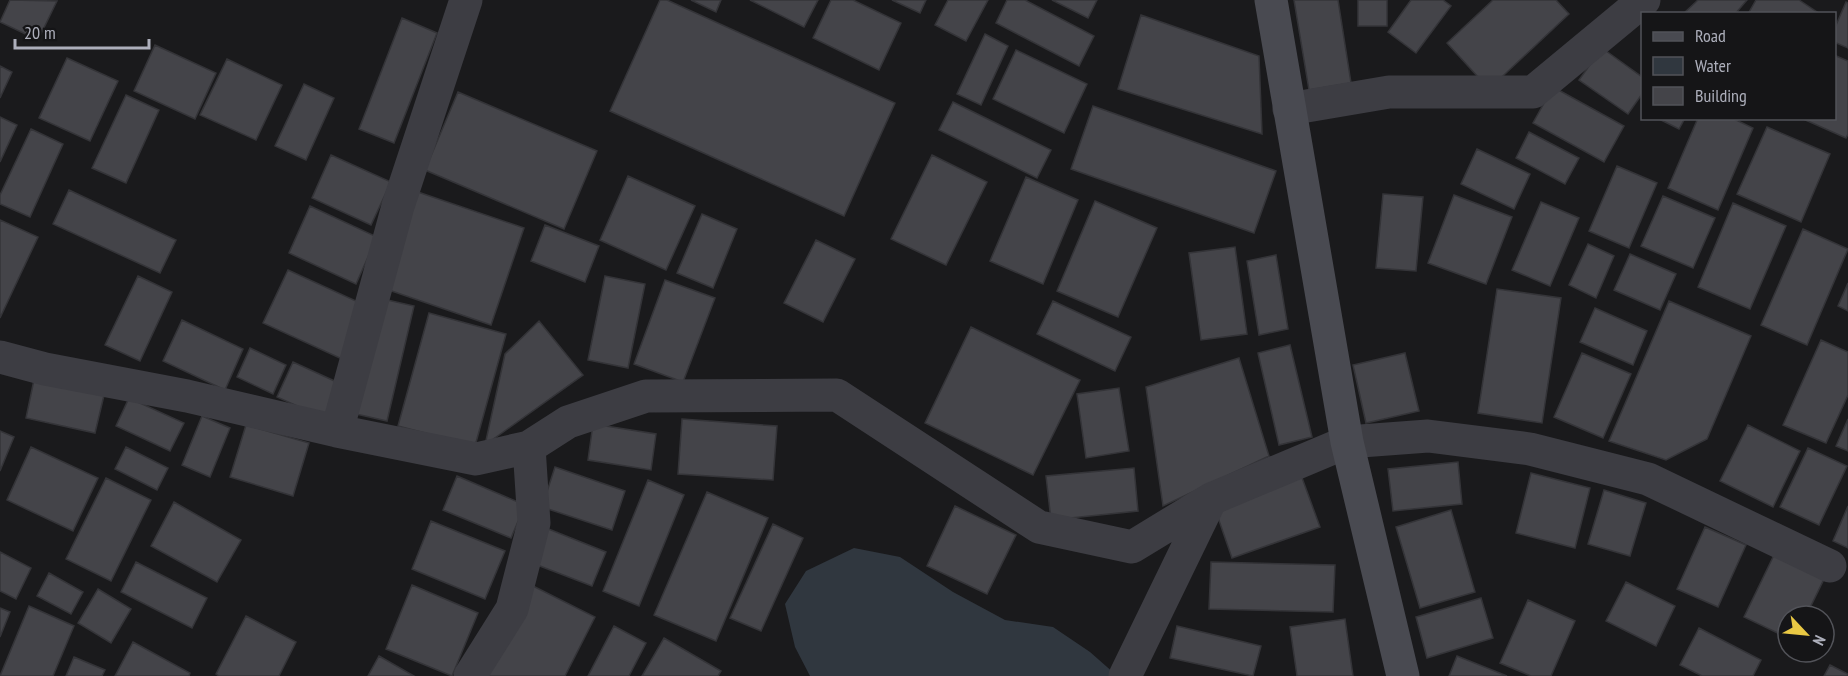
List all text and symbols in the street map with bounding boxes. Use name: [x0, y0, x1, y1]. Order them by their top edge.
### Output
scale bar: [15, 12, 148, 50]
legend: [1641, 12, 1836, 120]
text: 20 m: [24, 21, 56, 44]
text: Road: [1695, 24, 1726, 47]
text: Water: [1695, 54, 1731, 77]
text: Building: [1695, 84, 1747, 107]
north arrow: [1776, 604, 1836, 664]
text: N: [1809, 632, 1830, 649]

